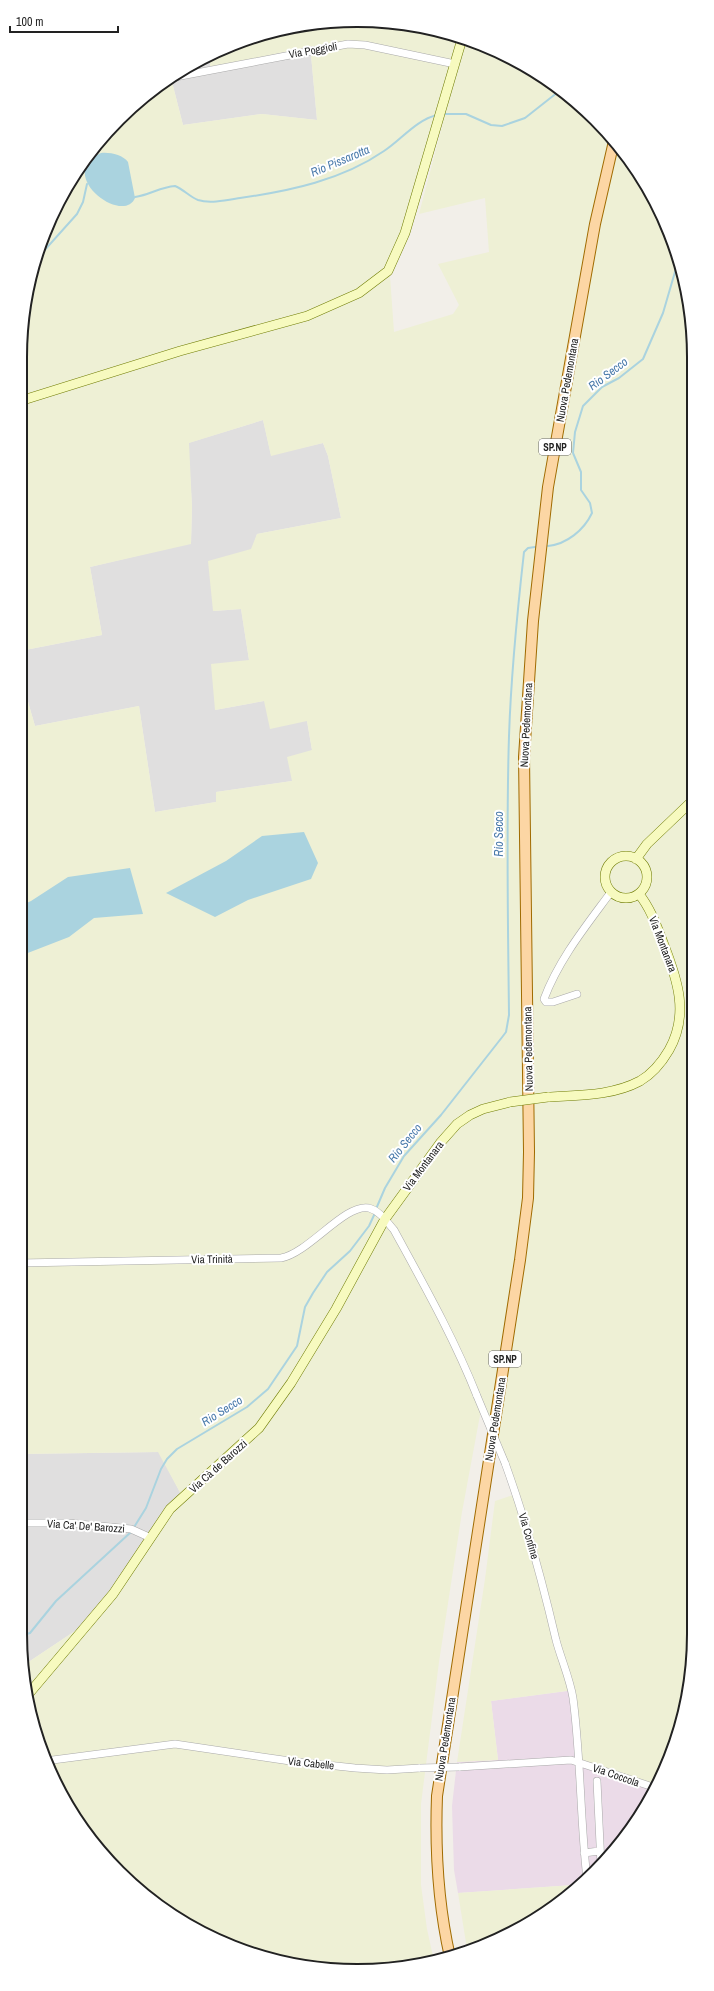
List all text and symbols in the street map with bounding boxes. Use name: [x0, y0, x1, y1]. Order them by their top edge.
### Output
scale bar: [10, 8, 118, 34]
text: 100 m: [16, 14, 43, 30]
street label: Via Poggioli: [288, 39, 338, 61]
water label: Rio Pissarotta: [308, 141, 372, 181]
street label: Nuova Pedemontana: [553, 337, 581, 423]
water label: Rio Secco: [585, 354, 631, 394]
road number: SP.NP: [539, 439, 571, 455]
street label: Nuova Pedemontana: [517, 682, 535, 768]
water label: Rio Secco: [491, 811, 507, 857]
street label: Via Montanara: [646, 914, 680, 974]
street label: Nuova Pedemontana: [520, 1007, 536, 1091]
water label: Rio Secco: [384, 1120, 426, 1166]
street label: Via Montanara: [400, 1138, 446, 1194]
street label: Via Trinità: [191, 1252, 233, 1266]
road number: SP.NP: [489, 1351, 521, 1367]
street label: Nuova Pedemontana: [481, 1376, 509, 1462]
water label: Rio Secco: [199, 1392, 246, 1430]
street label: Via Cà de Barozzi: [186, 1436, 250, 1496]
street label: Via Confine: [516, 1511, 542, 1561]
street label: Via Ca' De' Barozzi: [47, 1516, 125, 1536]
street label: Nuova Pedemontana: [431, 1696, 459, 1782]
street label: Via Cabelle: [287, 1754, 335, 1772]
street label: Via Coccola: [591, 1760, 641, 1790]

